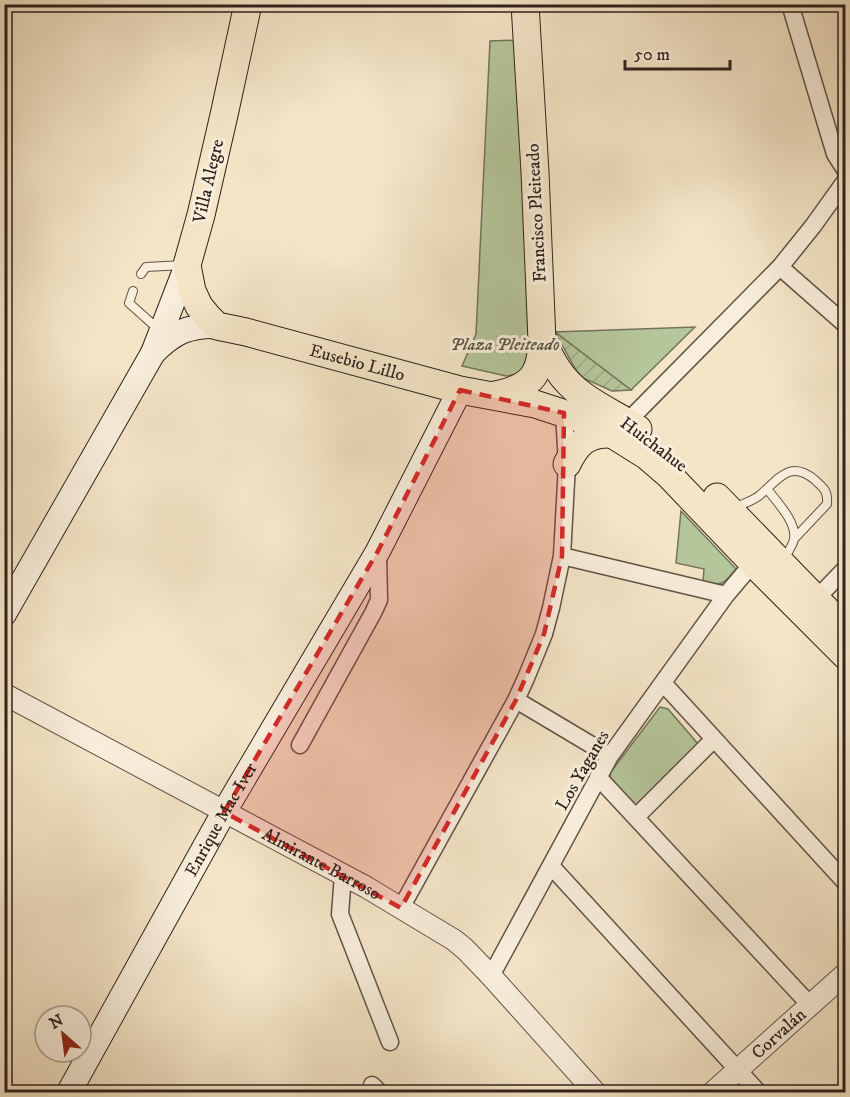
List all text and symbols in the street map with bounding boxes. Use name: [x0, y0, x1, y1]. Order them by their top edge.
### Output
scale bar: [625, 33, 730, 71]
text: 50 m: [634, 44, 670, 66]
street label: Villa Alegre: [188, 137, 229, 226]
street label: Francisco Pleiteado: [522, 143, 552, 283]
park label: Plaza Pleiteado: [450, 334, 560, 356]
street label: Eusebio Lillo: [307, 340, 407, 387]
street label: Huichahue: [615, 412, 691, 477]
street label: Los Yaganes: [551, 727, 615, 814]
street label: Enrique Mac Iver: [181, 759, 263, 881]
street label: Almirante Barroso: [258, 824, 385, 905]
north arrow: [33, 1004, 93, 1064]
street label: Corvalán: [747, 1004, 812, 1064]
text: N: [46, 1010, 67, 1034]

